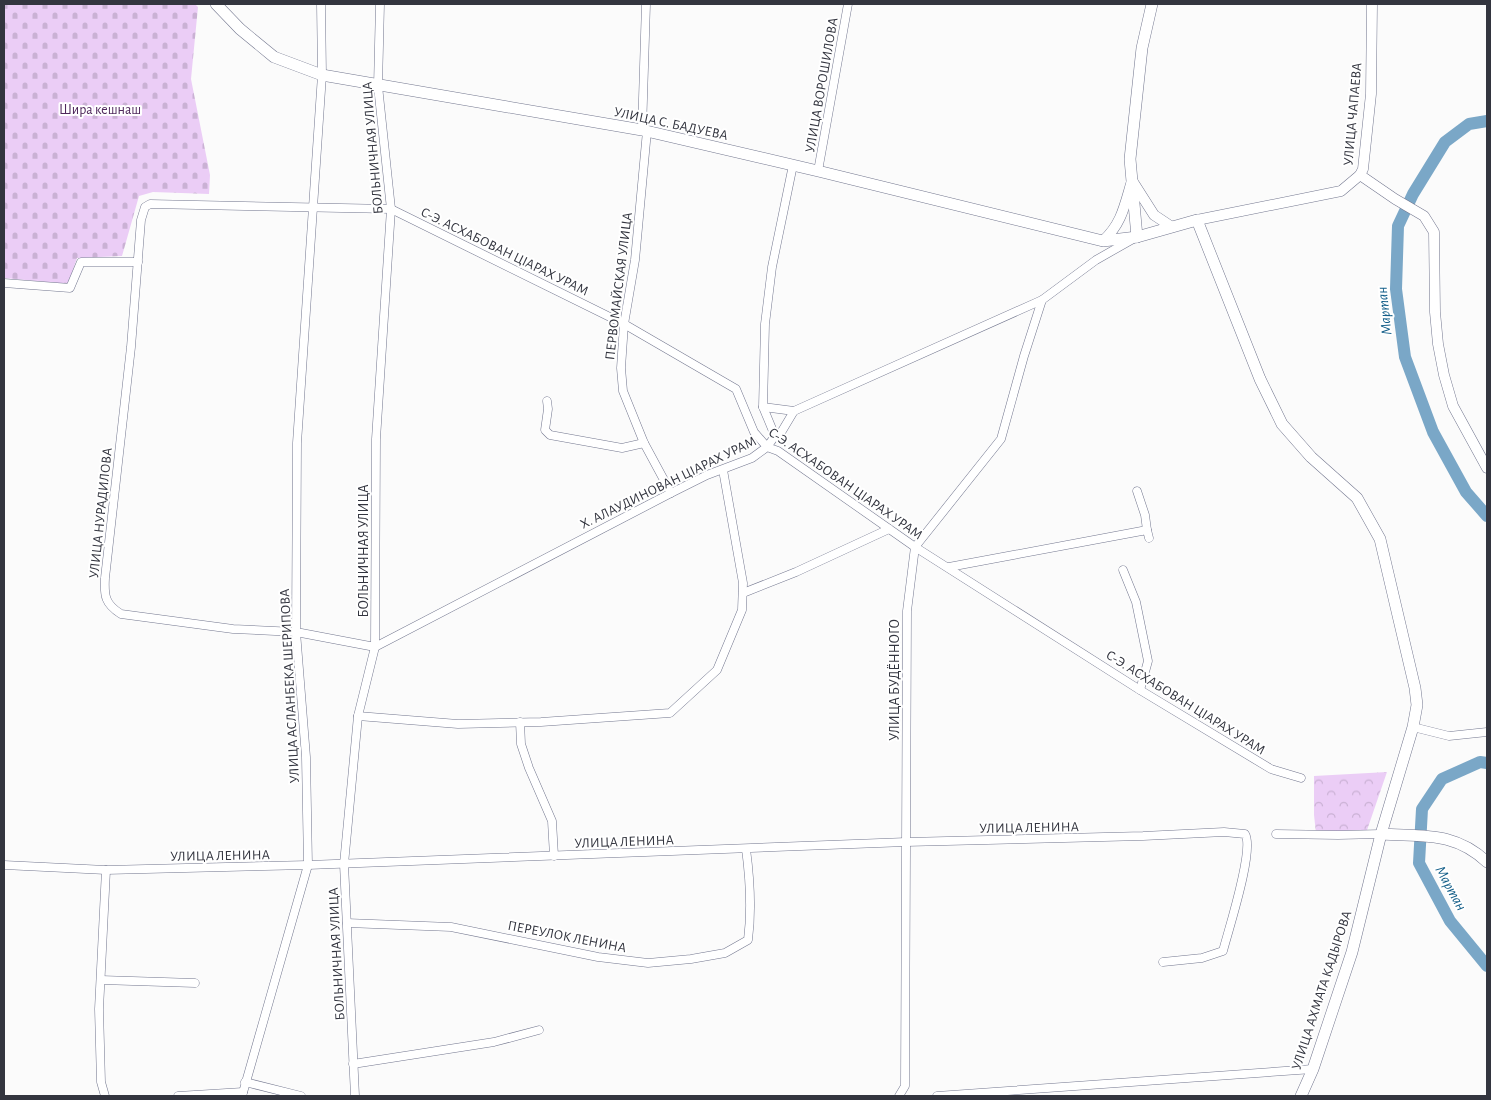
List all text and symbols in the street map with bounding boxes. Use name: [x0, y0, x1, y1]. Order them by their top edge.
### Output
street label: УЛИЦА ВОРОШИЛОВА: [803, 17, 841, 154]
street label: УЛИЦА ЧАПАЕВА: [1342, 62, 1364, 166]
street label: БОЛЬНИЧНАЯ УЛИЦА: [360, 81, 386, 215]
park label: Шира кешнаш: [59, 103, 141, 117]
street label: УЛИЦА С. БАДУЕВА: [613, 105, 729, 143]
street label: С-Э. АСХАБОВАН ЦIАРАХ УРАМ: [419, 205, 591, 299]
street label: ПЕРВОМАЙСКАЯ УЛИЦА: [602, 211, 635, 361]
water label: Мартан: [1375, 286, 1394, 336]
street label: С-Э. АСХАБОВАН ЦIАРАХ УРАМ: [766, 425, 925, 543]
street label: Х. АЛАУДИНОВАН ЦIАРАХ УРАМ: [578, 434, 759, 532]
street label: УЛИЦА НУРАДИЛОВА: [87, 447, 115, 579]
street label: БОЛЬНИЧНАЯ УЛИЦА: [357, 484, 371, 618]
street label: УЛИЦА АСЛАНБЕКА ШЕРИПОВА: [278, 588, 302, 784]
street label: УЛИЦА БУДЁННОГО: [886, 619, 902, 741]
street label: С-Э. АСХАБОВАН ЦIАРАХ УРАМ: [1103, 648, 1267, 758]
street label: УЛИЦА ЛЕНИНА: [979, 820, 1079, 836]
street label: УЛИЦА ЛЕНИНА: [574, 833, 674, 851]
street label: УЛИЦА ЛЕНИНА: [170, 848, 270, 864]
water label: Мартан: [1432, 863, 1469, 913]
street label: БОЛЬНИЧНАЯ УЛИЦА: [327, 887, 347, 1021]
street label: УЛИЦА АХМАТА КАДЫРОВА: [1290, 909, 1354, 1072]
street label: ПЕРЕУЛОК ЛЕНИНА: [506, 919, 627, 955]

